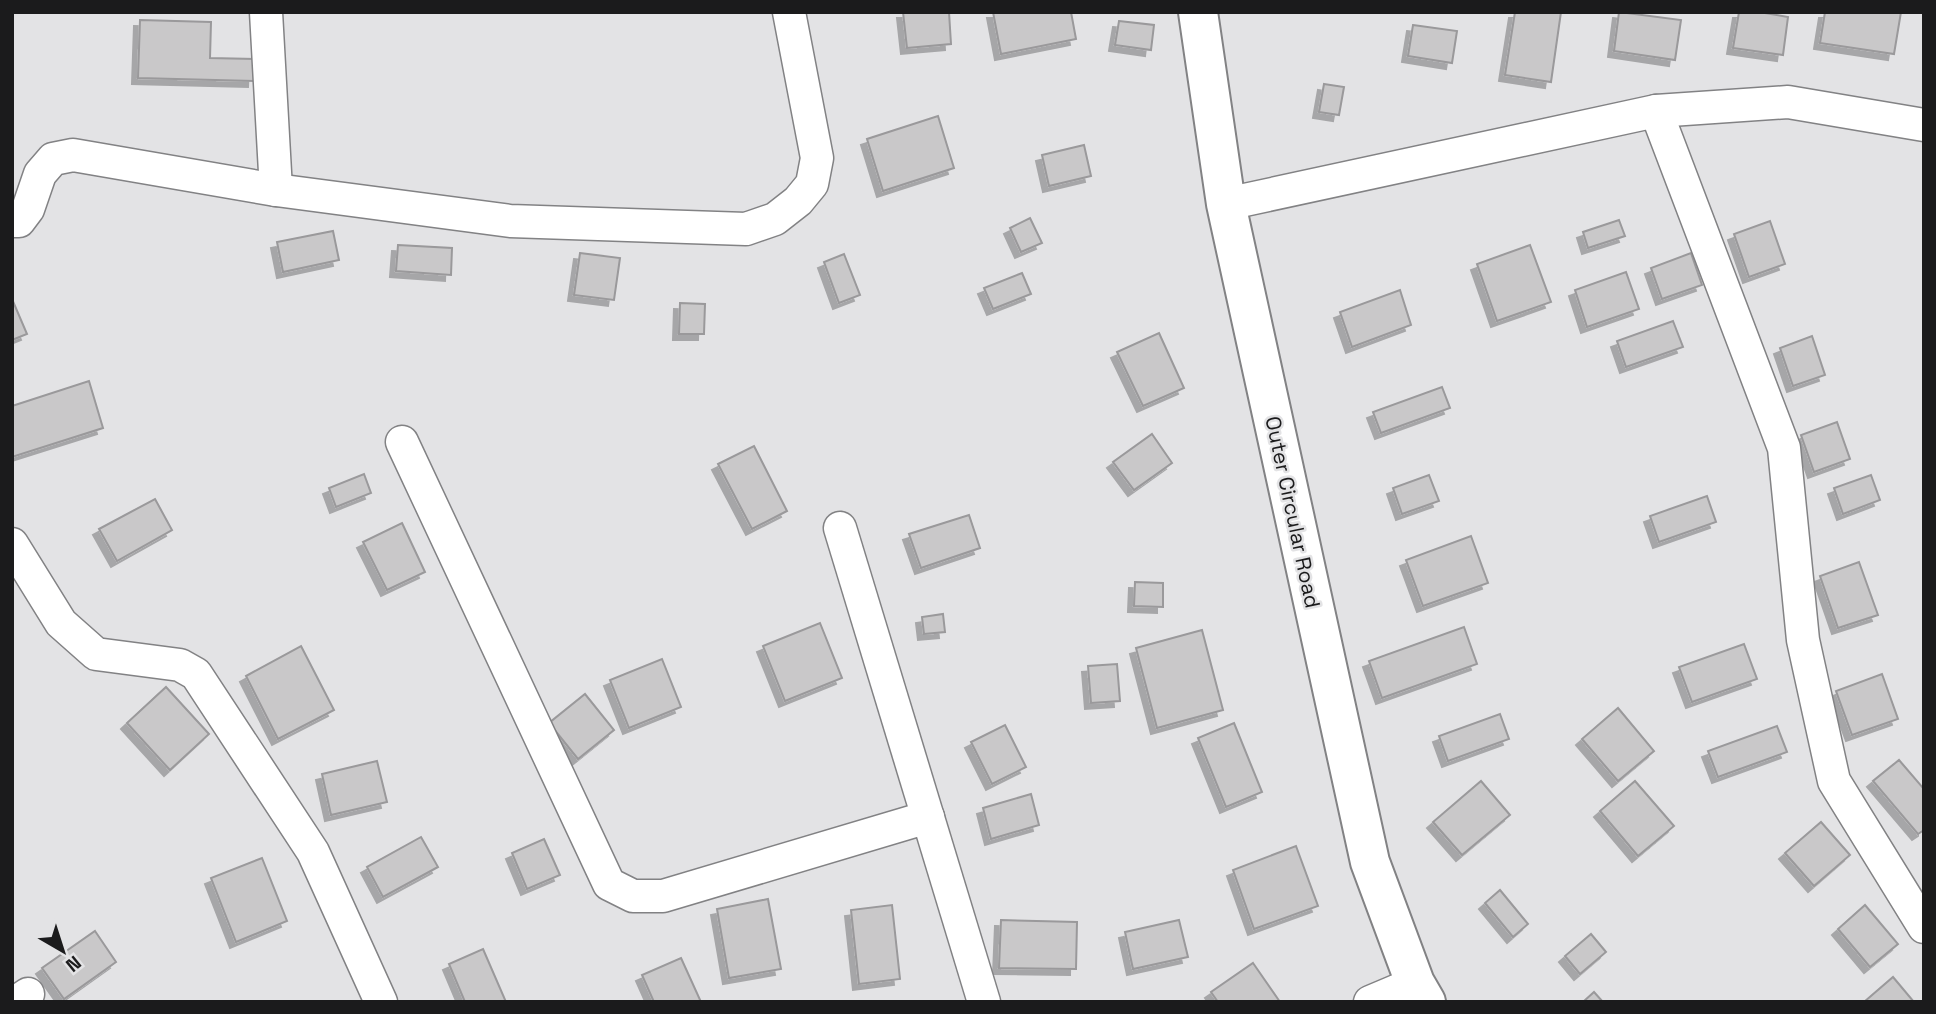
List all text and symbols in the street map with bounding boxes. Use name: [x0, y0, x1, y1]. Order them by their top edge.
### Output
street label: Outer Circular Road: [1259, 414, 1327, 610]
north arrow: [28, 916, 98, 986]
text: N: [61, 950, 86, 978]

